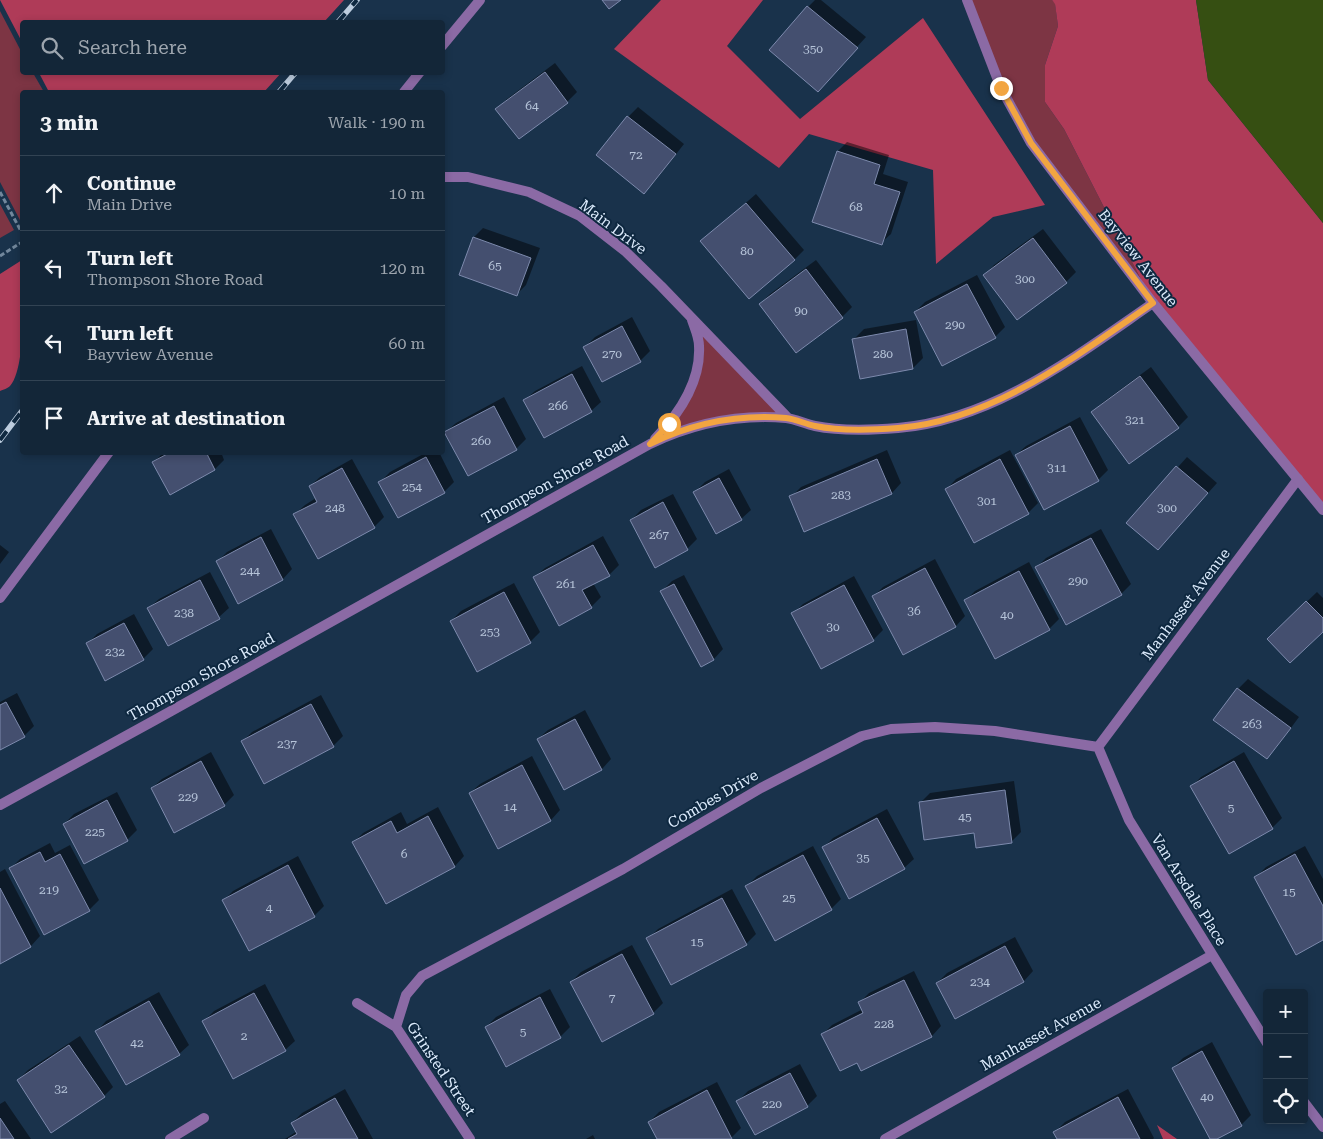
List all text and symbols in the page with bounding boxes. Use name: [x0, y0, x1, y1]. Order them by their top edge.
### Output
search box: [20, 20, 445, 75]
icon: search: [38, 34, 66, 62]
text: Search here: [78, 36, 187, 59]
house number: 350: [803, 42, 823, 56]
route end: [990, 77, 1013, 100]
house number: 64: [525, 99, 539, 113]
text: 3 min: [40, 111, 98, 135]
text: Walk · 190 m: [328, 113, 425, 132]
house number: 72: [629, 148, 643, 162]
text: Continue: [87, 172, 176, 195]
icon: ahead: [40, 179, 68, 207]
text: 10 m: [388, 184, 425, 203]
text: Main Drive: [87, 195, 172, 214]
street label: Main Drive: [576, 196, 650, 258]
house number: 68: [849, 200, 863, 214]
street label: Bayview Avenue: [1094, 206, 1182, 310]
house number: 80: [740, 244, 754, 258]
text: Turn left: [87, 247, 173, 270]
icon: left: [40, 254, 68, 282]
text: 120 m: [379, 259, 425, 278]
house number: 65: [488, 259, 502, 273]
text: Thompson Shore Road: [87, 270, 263, 289]
house number: 300: [1015, 272, 1035, 286]
house number: 90: [794, 304, 808, 318]
house number: 290: [945, 318, 965, 332]
text: Turn left: [87, 322, 173, 345]
icon: left: [40, 329, 68, 357]
text: 60 m: [388, 334, 425, 353]
text: Bayview Avenue: [87, 345, 213, 364]
house number: 270: [602, 347, 622, 361]
house number: 280: [873, 347, 893, 361]
house number: 266: [548, 399, 568, 413]
icon: arrive: [40, 404, 68, 432]
text: Arrive at destination: [87, 407, 285, 430]
route start: [658, 413, 681, 436]
house number: 321: [1125, 413, 1145, 427]
street label: Thompson Shore Road: [478, 432, 632, 528]
house number: 260: [471, 434, 491, 448]
house number: 311: [1047, 461, 1067, 475]
house number: 254: [402, 480, 422, 494]
house number: 283: [831, 488, 851, 502]
house number: 301: [977, 494, 997, 508]
house number: 248: [325, 501, 345, 515]
house number: 300: [1157, 501, 1177, 515]
house number: 267: [649, 528, 669, 542]
street label: Manhasset Avenue: [1138, 545, 1234, 663]
house number: 244: [240, 564, 260, 578]
house number: 290: [1068, 574, 1088, 588]
house number: 261: [556, 577, 576, 591]
house number: 36: [907, 604, 921, 618]
house number: 238: [174, 606, 194, 620]
house number: 40: [1000, 608, 1014, 622]
house number: 30: [826, 620, 840, 634]
house number: 253: [480, 625, 500, 639]
street label: Thompson Shore Road: [124, 629, 278, 725]
house number: 232: [105, 645, 125, 659]
house number: 263: [1242, 717, 1262, 731]
house number: 237: [277, 737, 297, 751]
street label: Combes Drive: [665, 766, 761, 832]
house number: 229: [178, 790, 198, 804]
house number: 14: [503, 800, 517, 814]
house number: 5: [1228, 801, 1235, 815]
house number: 45: [958, 810, 972, 824]
house number: 225: [85, 825, 105, 839]
street label: Van Arsdale Place: [1147, 831, 1231, 949]
house number: 6: [401, 847, 408, 861]
house number: 35: [856, 851, 870, 865]
house number: 219: [39, 883, 59, 897]
house number: 15: [1282, 885, 1296, 899]
house number: 25: [782, 891, 796, 905]
house number: 4: [266, 901, 273, 915]
house number: 15: [690, 935, 704, 949]
house number: 234: [970, 975, 990, 989]
map controls: [1263, 989, 1308, 1124]
button: +: [1263, 989, 1308, 1034]
house number: 7: [609, 991, 616, 1005]
street label: Manhasset Avenue: [978, 993, 1104, 1075]
house number: 228: [874, 1017, 894, 1031]
street label: Grinsted Street: [403, 1018, 479, 1120]
house number: 5: [520, 1025, 527, 1039]
house number: 2: [241, 1029, 248, 1043]
button: −: [1263, 1034, 1308, 1079]
house number: 42: [130, 1036, 144, 1050]
button: locate: [1263, 1079, 1308, 1124]
house number: 32: [54, 1082, 68, 1096]
house number: 40: [1200, 1090, 1214, 1104]
house number: 220: [762, 1097, 782, 1111]

